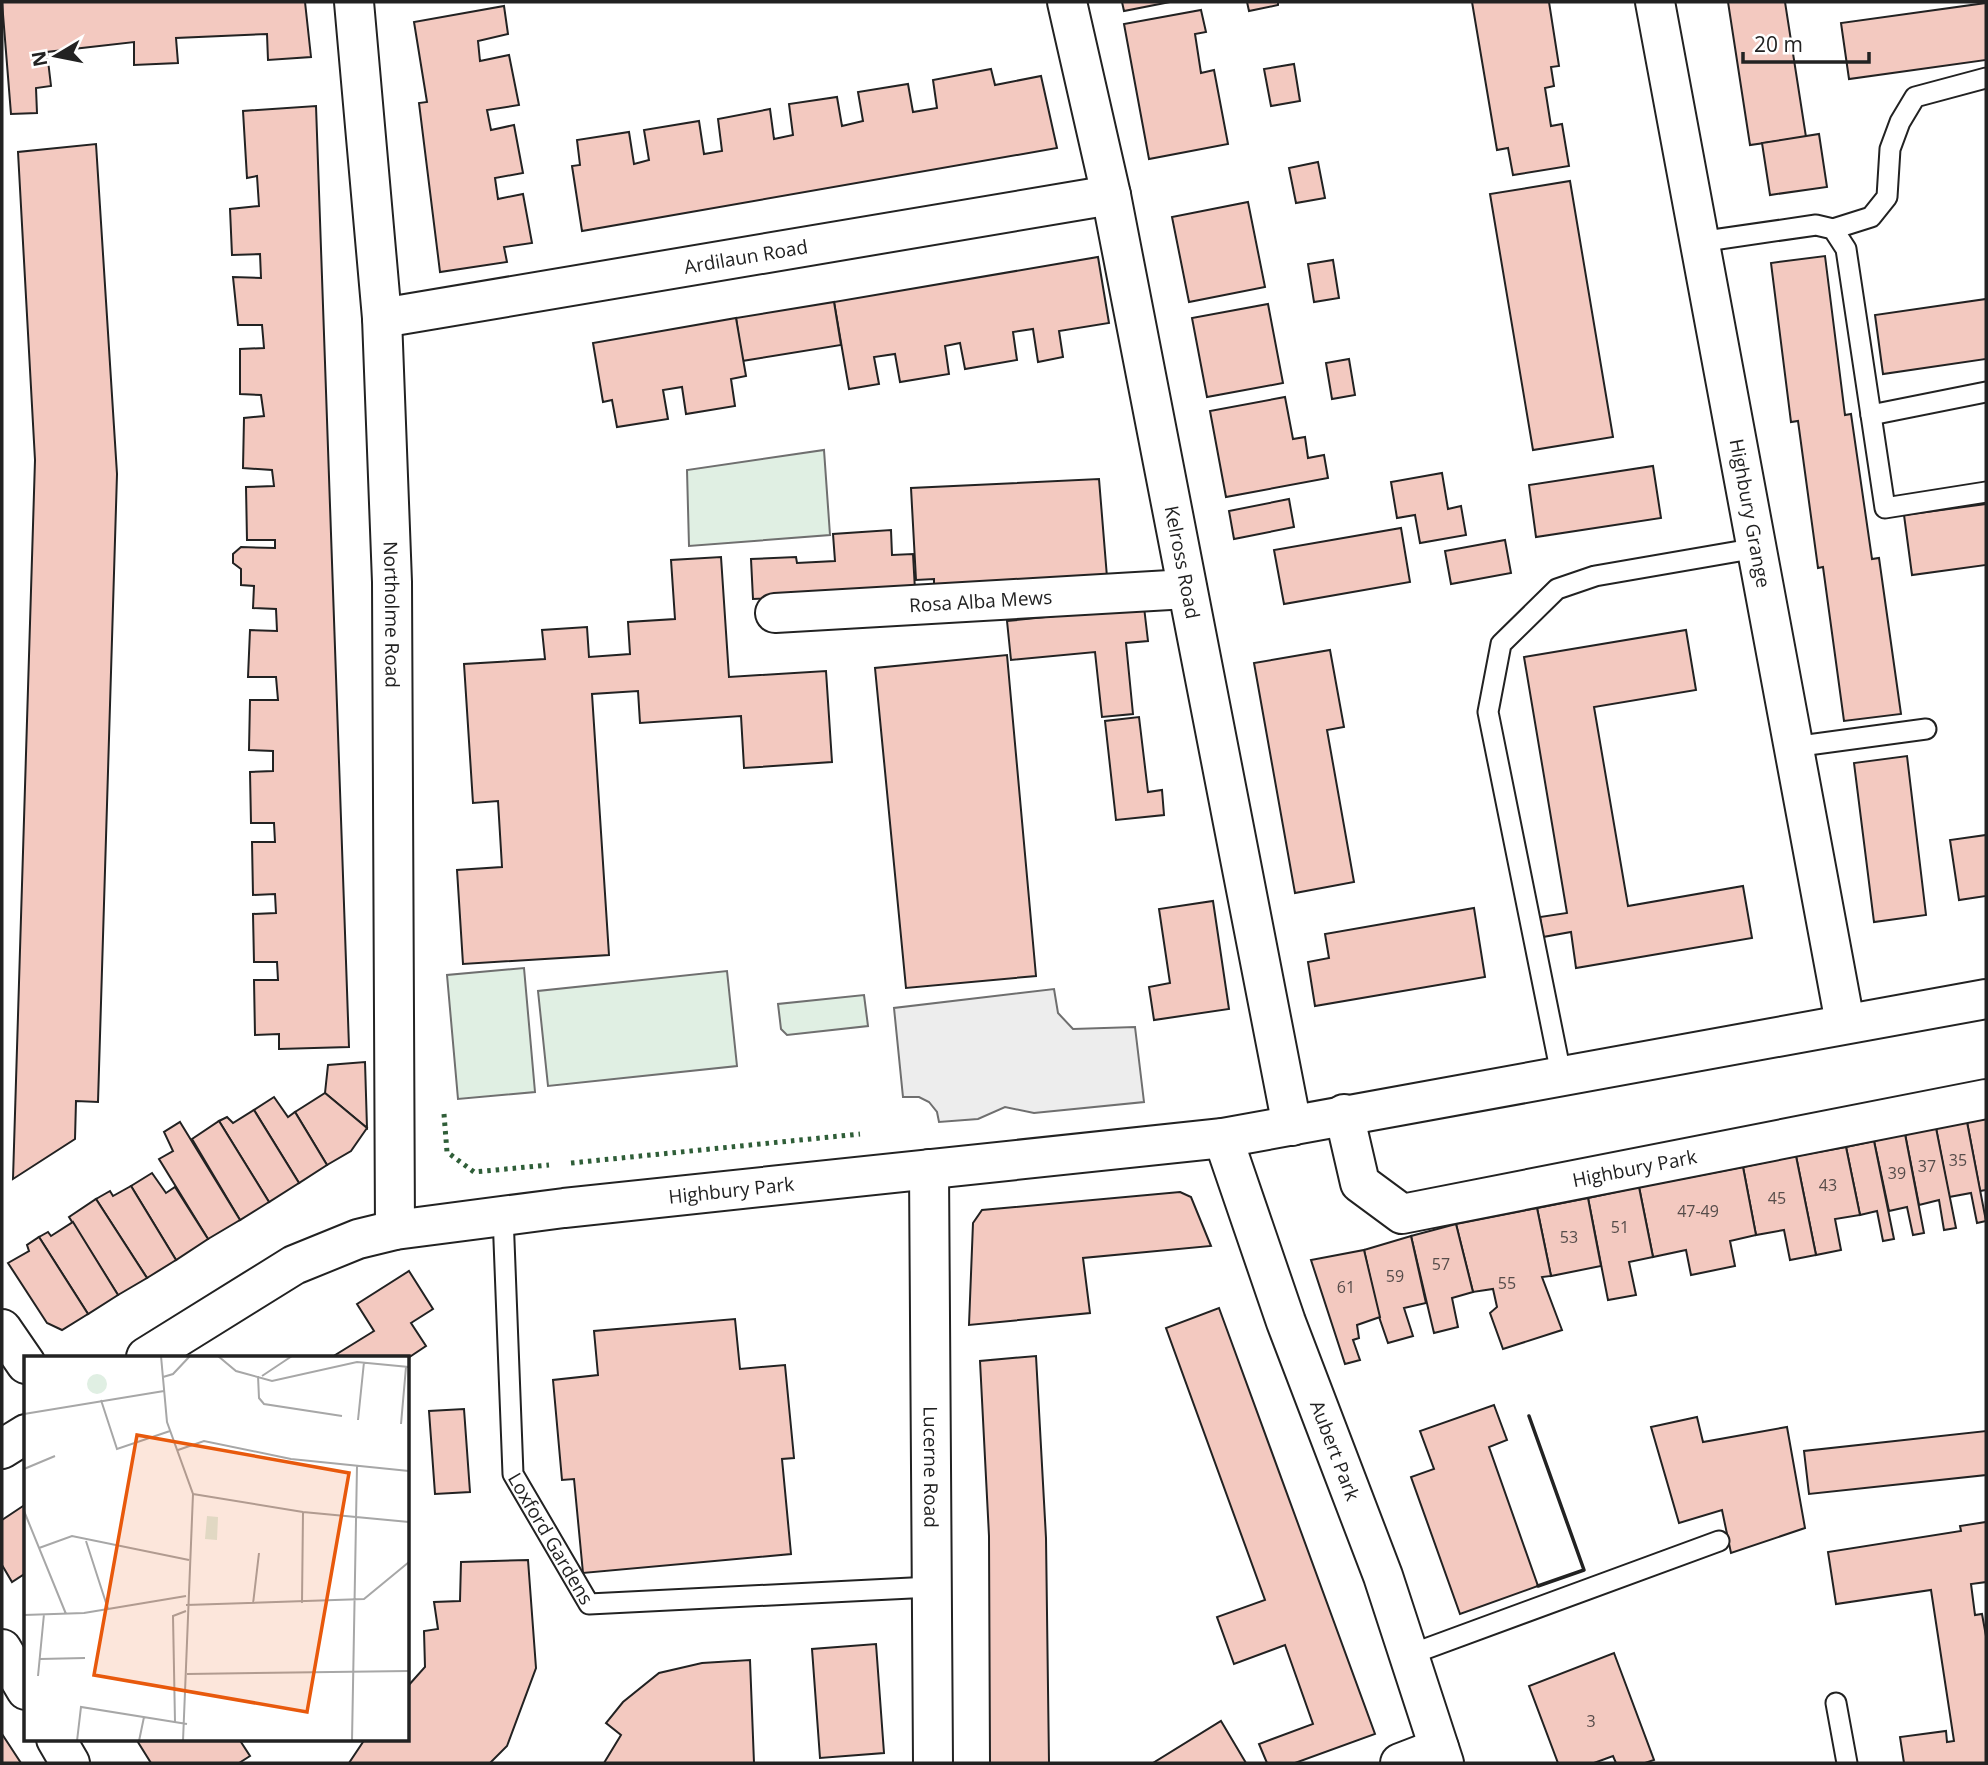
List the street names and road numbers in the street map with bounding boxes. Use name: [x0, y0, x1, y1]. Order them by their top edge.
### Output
street label: Ardilaun Road: [682, 233, 810, 280]
street label: Highbury Grange: [1724, 437, 1777, 590]
street label: Kelross Road: [1159, 503, 1206, 621]
street label: Northolme Road: [377, 541, 405, 688]
street label: Rosa Alba Mews: [908, 584, 1053, 618]
street label: Highbury Park: [1570, 1143, 1699, 1193]
street label: Highbury Park: [667, 1171, 795, 1210]
street label: Aubert Park: [1304, 1397, 1366, 1504]
street label: Lucerne Road: [918, 1406, 944, 1528]
street label: Loxford Gardens: [502, 1468, 599, 1609]

